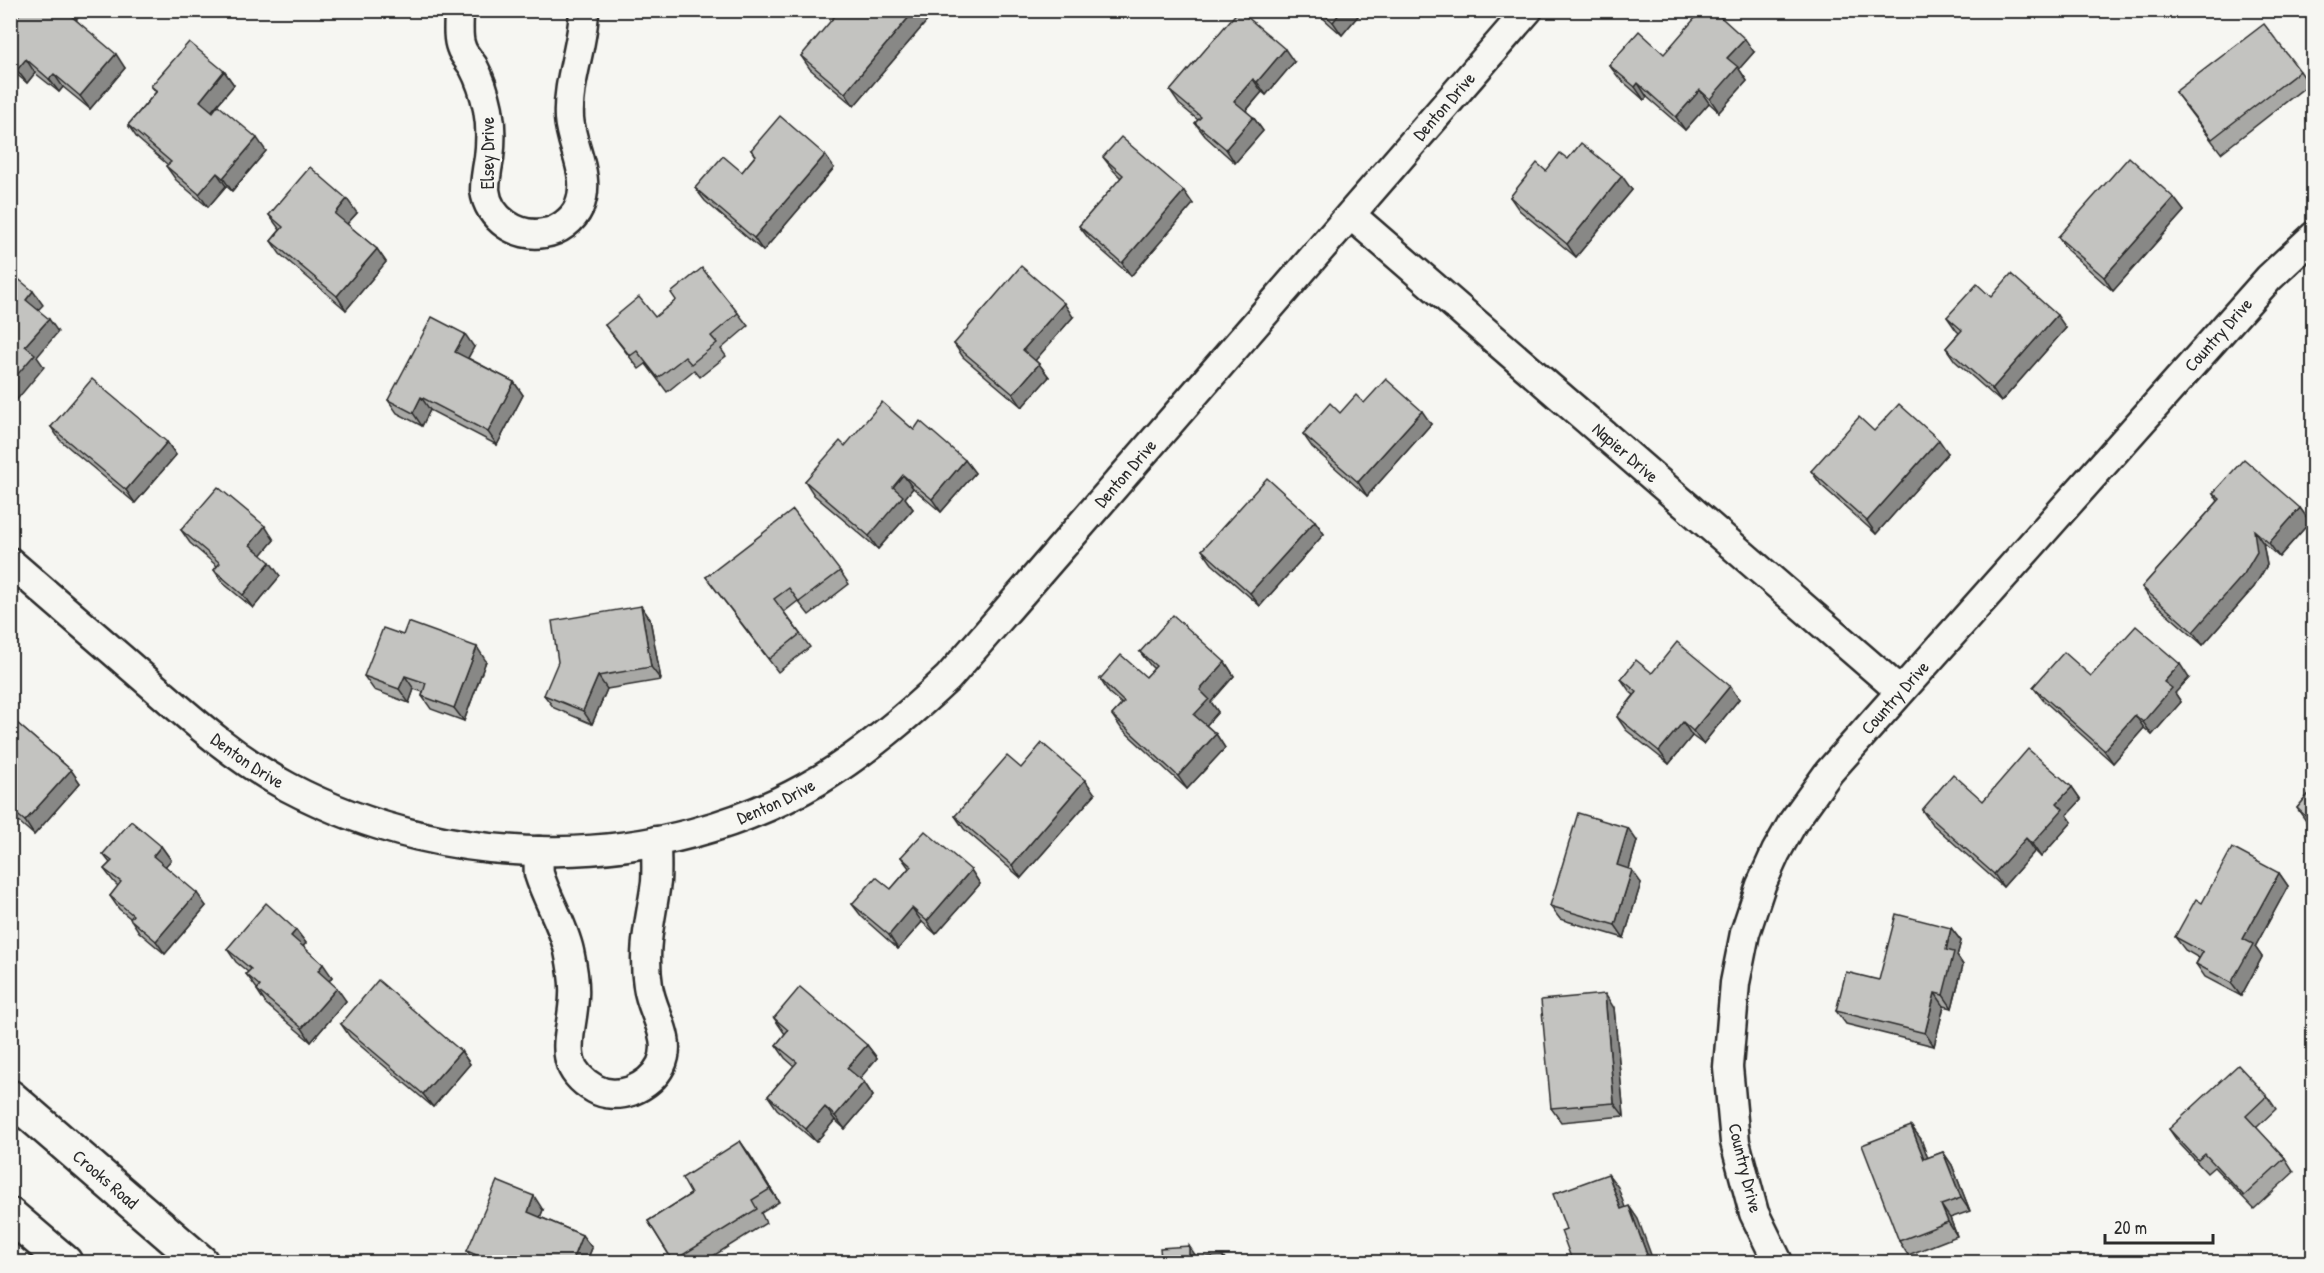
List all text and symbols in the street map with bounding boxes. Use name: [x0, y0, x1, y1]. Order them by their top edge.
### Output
street label: Denton Drive: [1407, 66, 1481, 146]
street label: Elsey Drive: [475, 117, 500, 189]
street label: Country Drive: [2178, 292, 2258, 377]
street label: Napier Drive: [1587, 417, 1664, 488]
street label: Denton Drive: [1088, 433, 1162, 513]
street label: Country Drive: [1855, 655, 1934, 740]
street label: Denton Drive: [206, 727, 289, 794]
street label: Denton Drive: [733, 772, 819, 830]
street label: Country Drive: [1722, 1121, 1769, 1215]
street label: Crooks Road: [67, 1144, 144, 1214]
scale bar: [2105, 1207, 2213, 1245]
text: 20 m: [2114, 1215, 2147, 1240]

